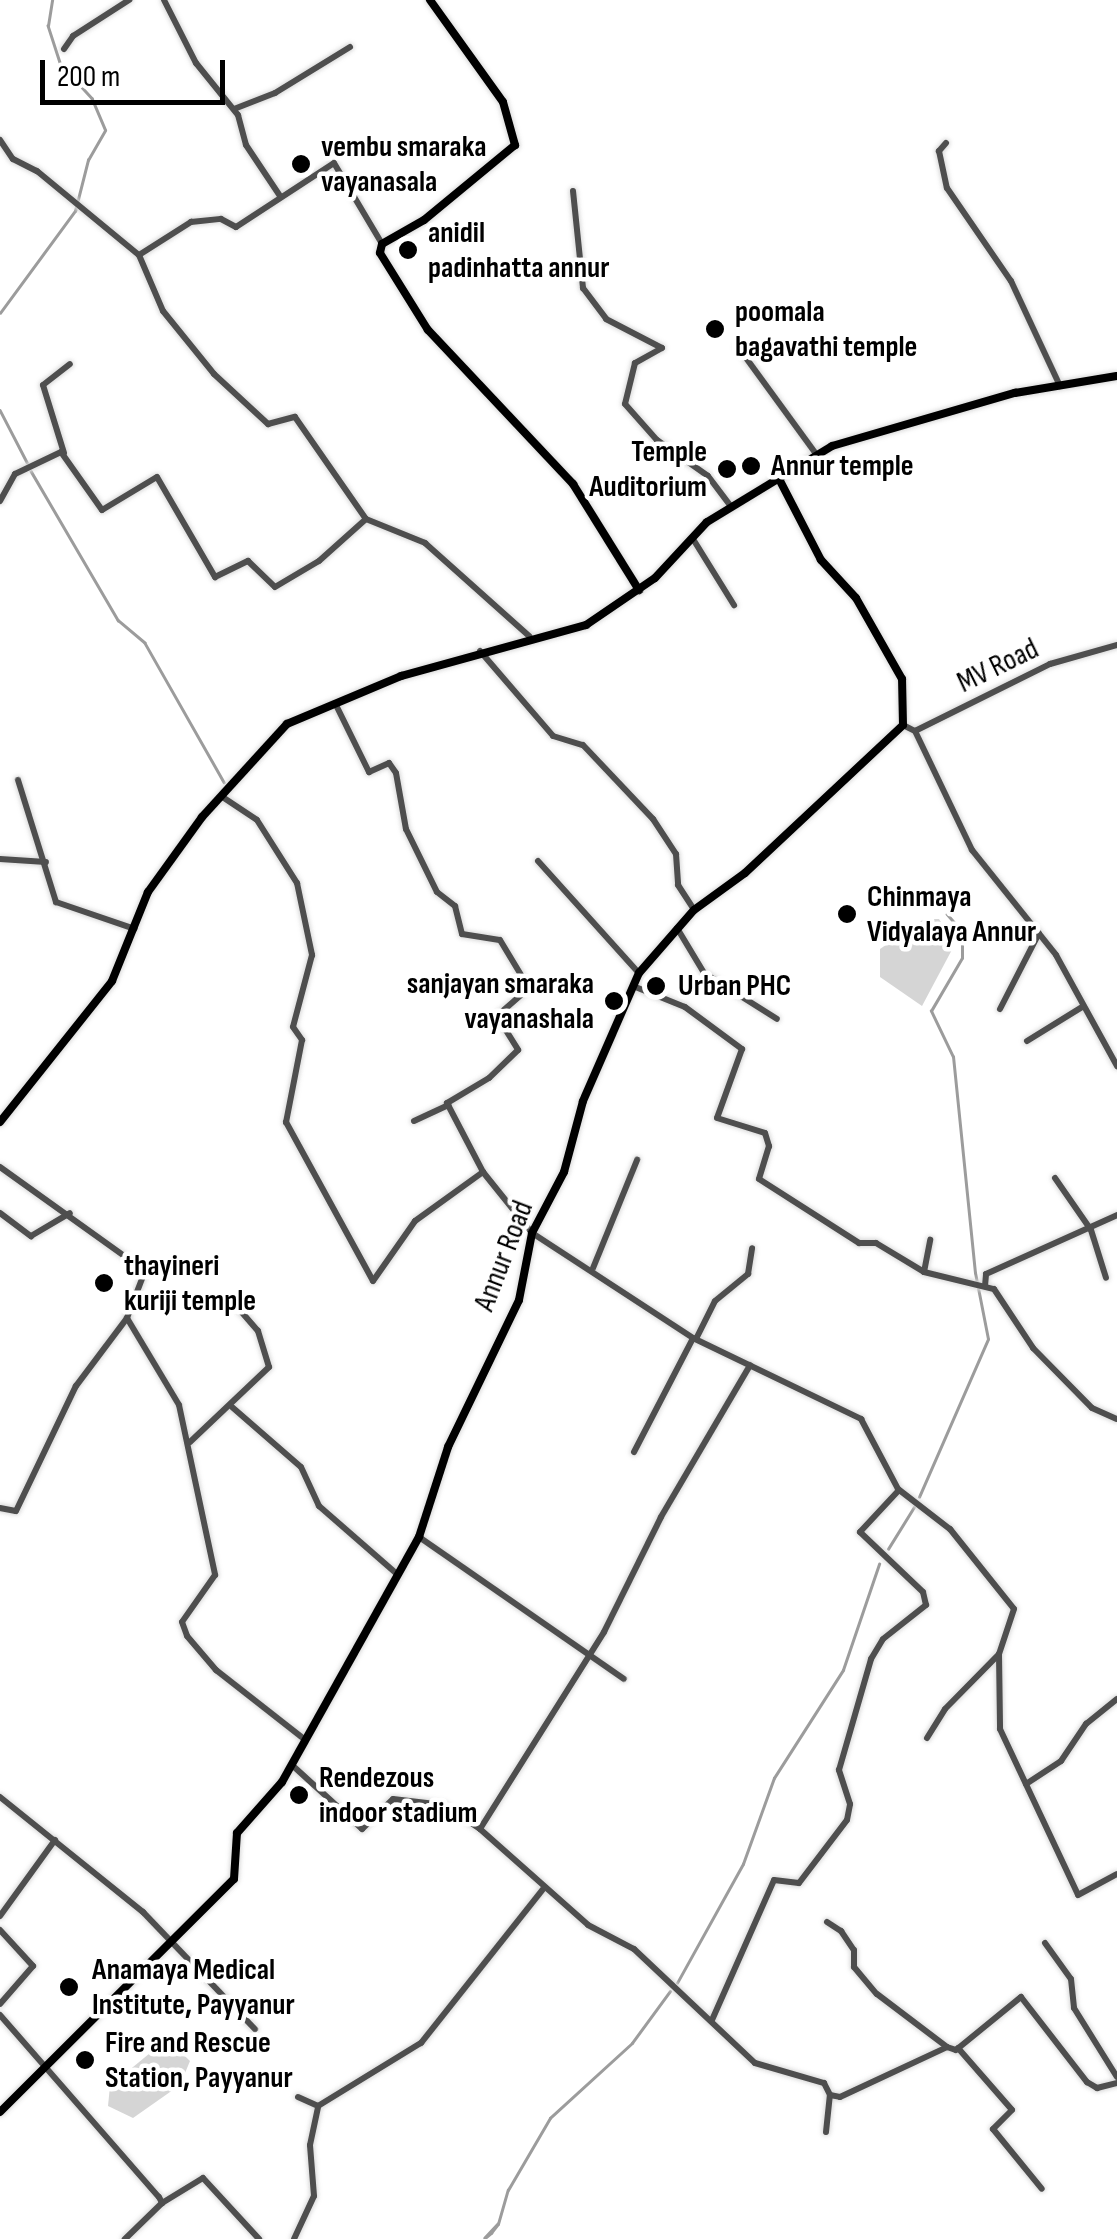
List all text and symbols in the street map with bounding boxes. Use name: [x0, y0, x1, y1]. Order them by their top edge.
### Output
scale bar: [45, 40, 230, 102]
text: 200 m: [57, 59, 120, 95]
place label: vembu smaraka vayanasala: [321, 129, 486, 200]
marker: vembu smaraka vayanasala: [290, 153, 312, 175]
place label: anidil padinhatta annur: [428, 215, 609, 286]
marker: anidil padinhatta annur: [397, 239, 419, 261]
place label: poomala bagavathi temple: [735, 294, 917, 364]
marker: poomala bagavathi temple: [704, 318, 726, 340]
place label: Temple Auditorium: [589, 434, 707, 504]
place label: Annur temple: [771, 448, 914, 484]
marker: Annur temple: [740, 455, 762, 477]
marker: Temple Auditorium: [716, 458, 738, 480]
street label: MV Road: [951, 631, 1045, 701]
place label: Chinmaya Vidyalaya Annur: [867, 879, 1036, 950]
marker: Chinmaya Vidyalaya Annur: [836, 903, 858, 925]
place label: sanjayan smaraka vayanashala: [407, 966, 594, 1036]
place label: Urban PHC: [678, 968, 791, 1004]
marker: Urban PHC: [643, 973, 669, 999]
marker: sanjayan smaraka vayanashala: [603, 990, 625, 1012]
street label: Annur Road: [467, 1196, 541, 1316]
place label: thayineri kuriji temple: [124, 1248, 256, 1318]
marker: thayineri kuriji temple: [93, 1272, 115, 1294]
place label: Rendezous indoor stadium: [319, 1760, 477, 1830]
marker: Rendezous indoor stadium: [288, 1784, 310, 1806]
place label: Anamaya Medical Institute, Payyanur: [92, 1952, 295, 2022]
marker: Anamaya Medical Institute, Payyanur: [56, 1974, 82, 2000]
place label: Fire and Rescue Station, Payyanur: [105, 2025, 293, 2096]
marker: Fire and Rescue Station, Payyanur: [74, 2049, 96, 2071]

